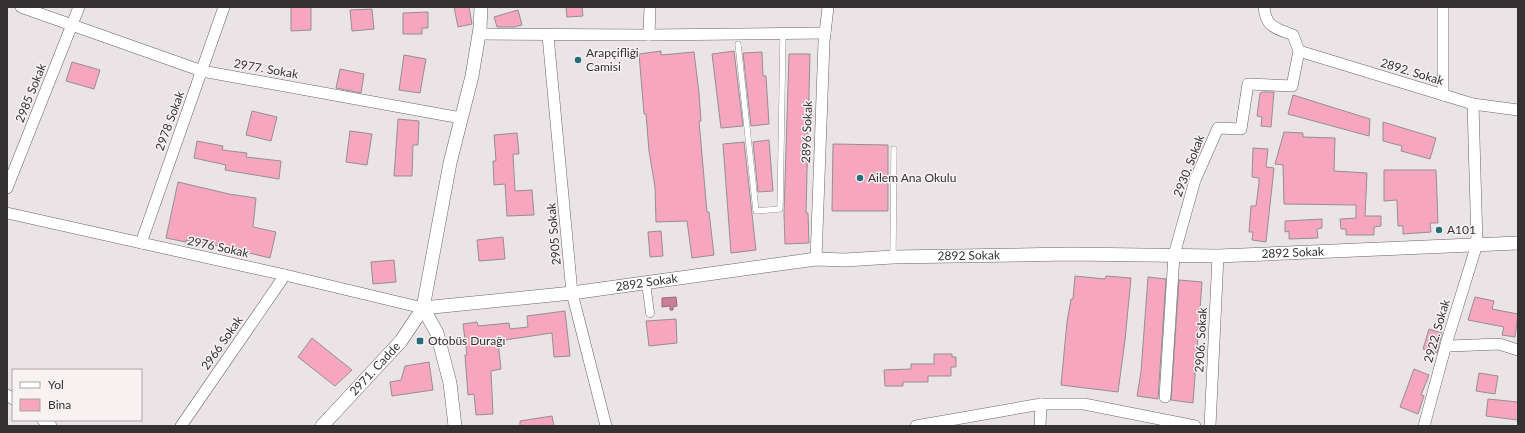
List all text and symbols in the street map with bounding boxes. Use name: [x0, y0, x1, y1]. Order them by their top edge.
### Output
place label: Arapçifliği Camisi: [586, 45, 639, 74]
street label: 2977. Sokak: [233, 55, 300, 82]
marker: Arapçifliği Camisi: [573, 55, 583, 65]
street label: 2892. Sokak: [1379, 55, 1446, 88]
street label: 2985 Sokak: [12, 60, 50, 125]
street label: 2978 Sokak: [152, 88, 188, 153]
street label: 2896 Sokak: [798, 100, 815, 163]
street label: 2930. Sokak: [1170, 132, 1208, 199]
place label: Ailem Ana Okulu: [868, 170, 956, 185]
marker: Ailem Ana Okulu: [855, 173, 865, 183]
street label: 2905 Sokak: [543, 201, 564, 266]
place label: A101: [1447, 222, 1476, 237]
marker: A101: [1434, 225, 1444, 235]
street label: 2976 Sokak: [186, 233, 251, 261]
street label: 2892 Sokak: [1261, 243, 1325, 261]
street label: 2892 Sokak: [937, 247, 1001, 263]
street label: 2892 Sokak: [615, 270, 679, 294]
street label: 2922. Sokak: [1420, 297, 1453, 364]
street label: 2906. Sokak: [1191, 306, 1210, 373]
street label: 2966 Sokak: [198, 312, 246, 373]
place label: Otobüs Durağı: [428, 333, 505, 348]
marker: Otobüs Durağı: [415, 336, 425, 346]
street label: 2971. Cadde: [346, 339, 403, 398]
legend: [12, 369, 142, 421]
text: Yol: [48, 377, 64, 392]
text: Bina: [48, 397, 71, 412]

